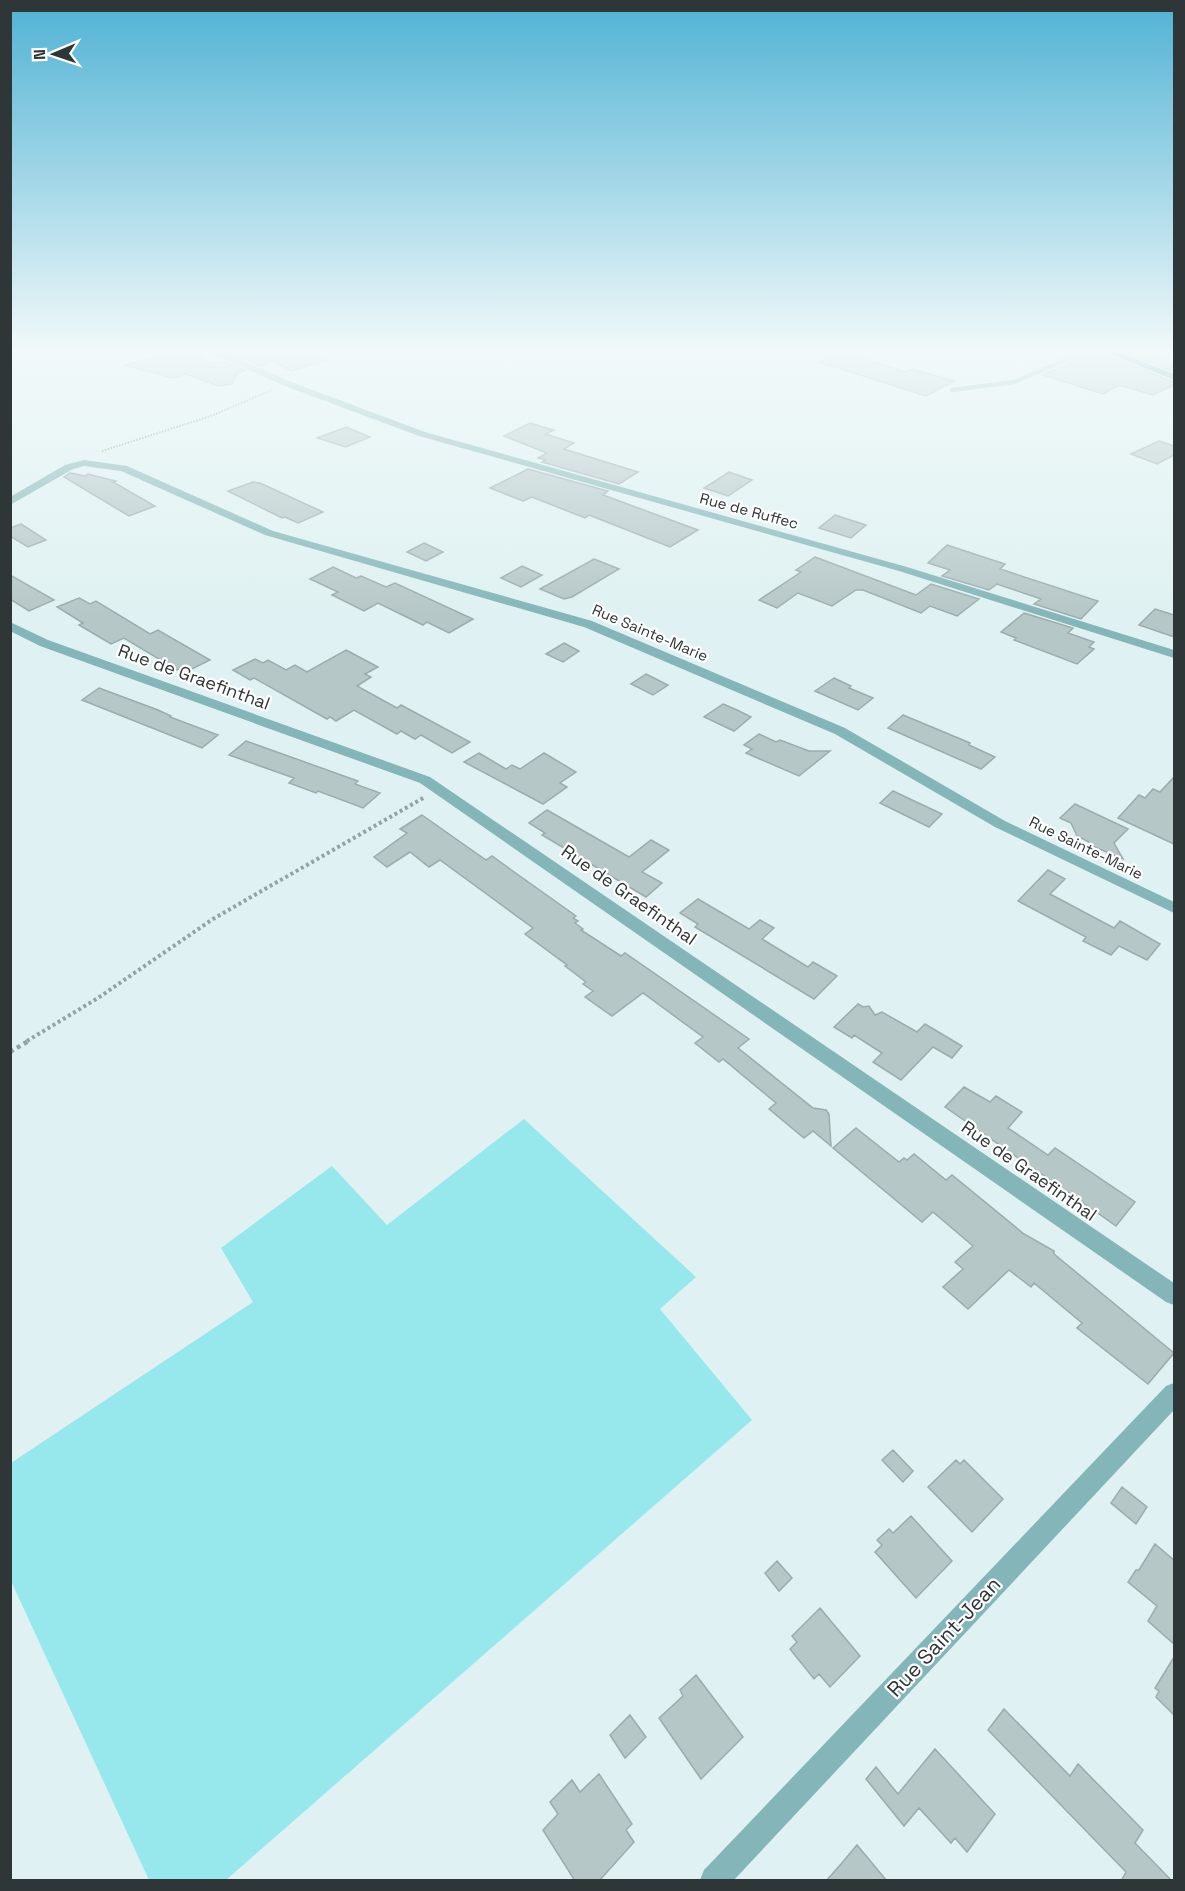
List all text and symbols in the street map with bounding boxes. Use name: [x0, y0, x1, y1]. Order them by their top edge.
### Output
north arrow: [24, 24, 84, 84]
text: N: [29, 49, 50, 60]
street label: Rue de Ruffec: [698, 488, 801, 533]
street label: Rue Sainte-Marie: [589, 600, 711, 666]
street label: Rue de Graefinthal: [115, 638, 273, 715]
street label: Rue Sainte-Marie: [1026, 812, 1146, 883]
street label: Rue de Graefinthal: [557, 839, 701, 950]
street label: Rue de Graefinthal: [957, 1115, 1101, 1226]
street label: Rue Saint-Jean: [881, 1571, 1006, 1702]

